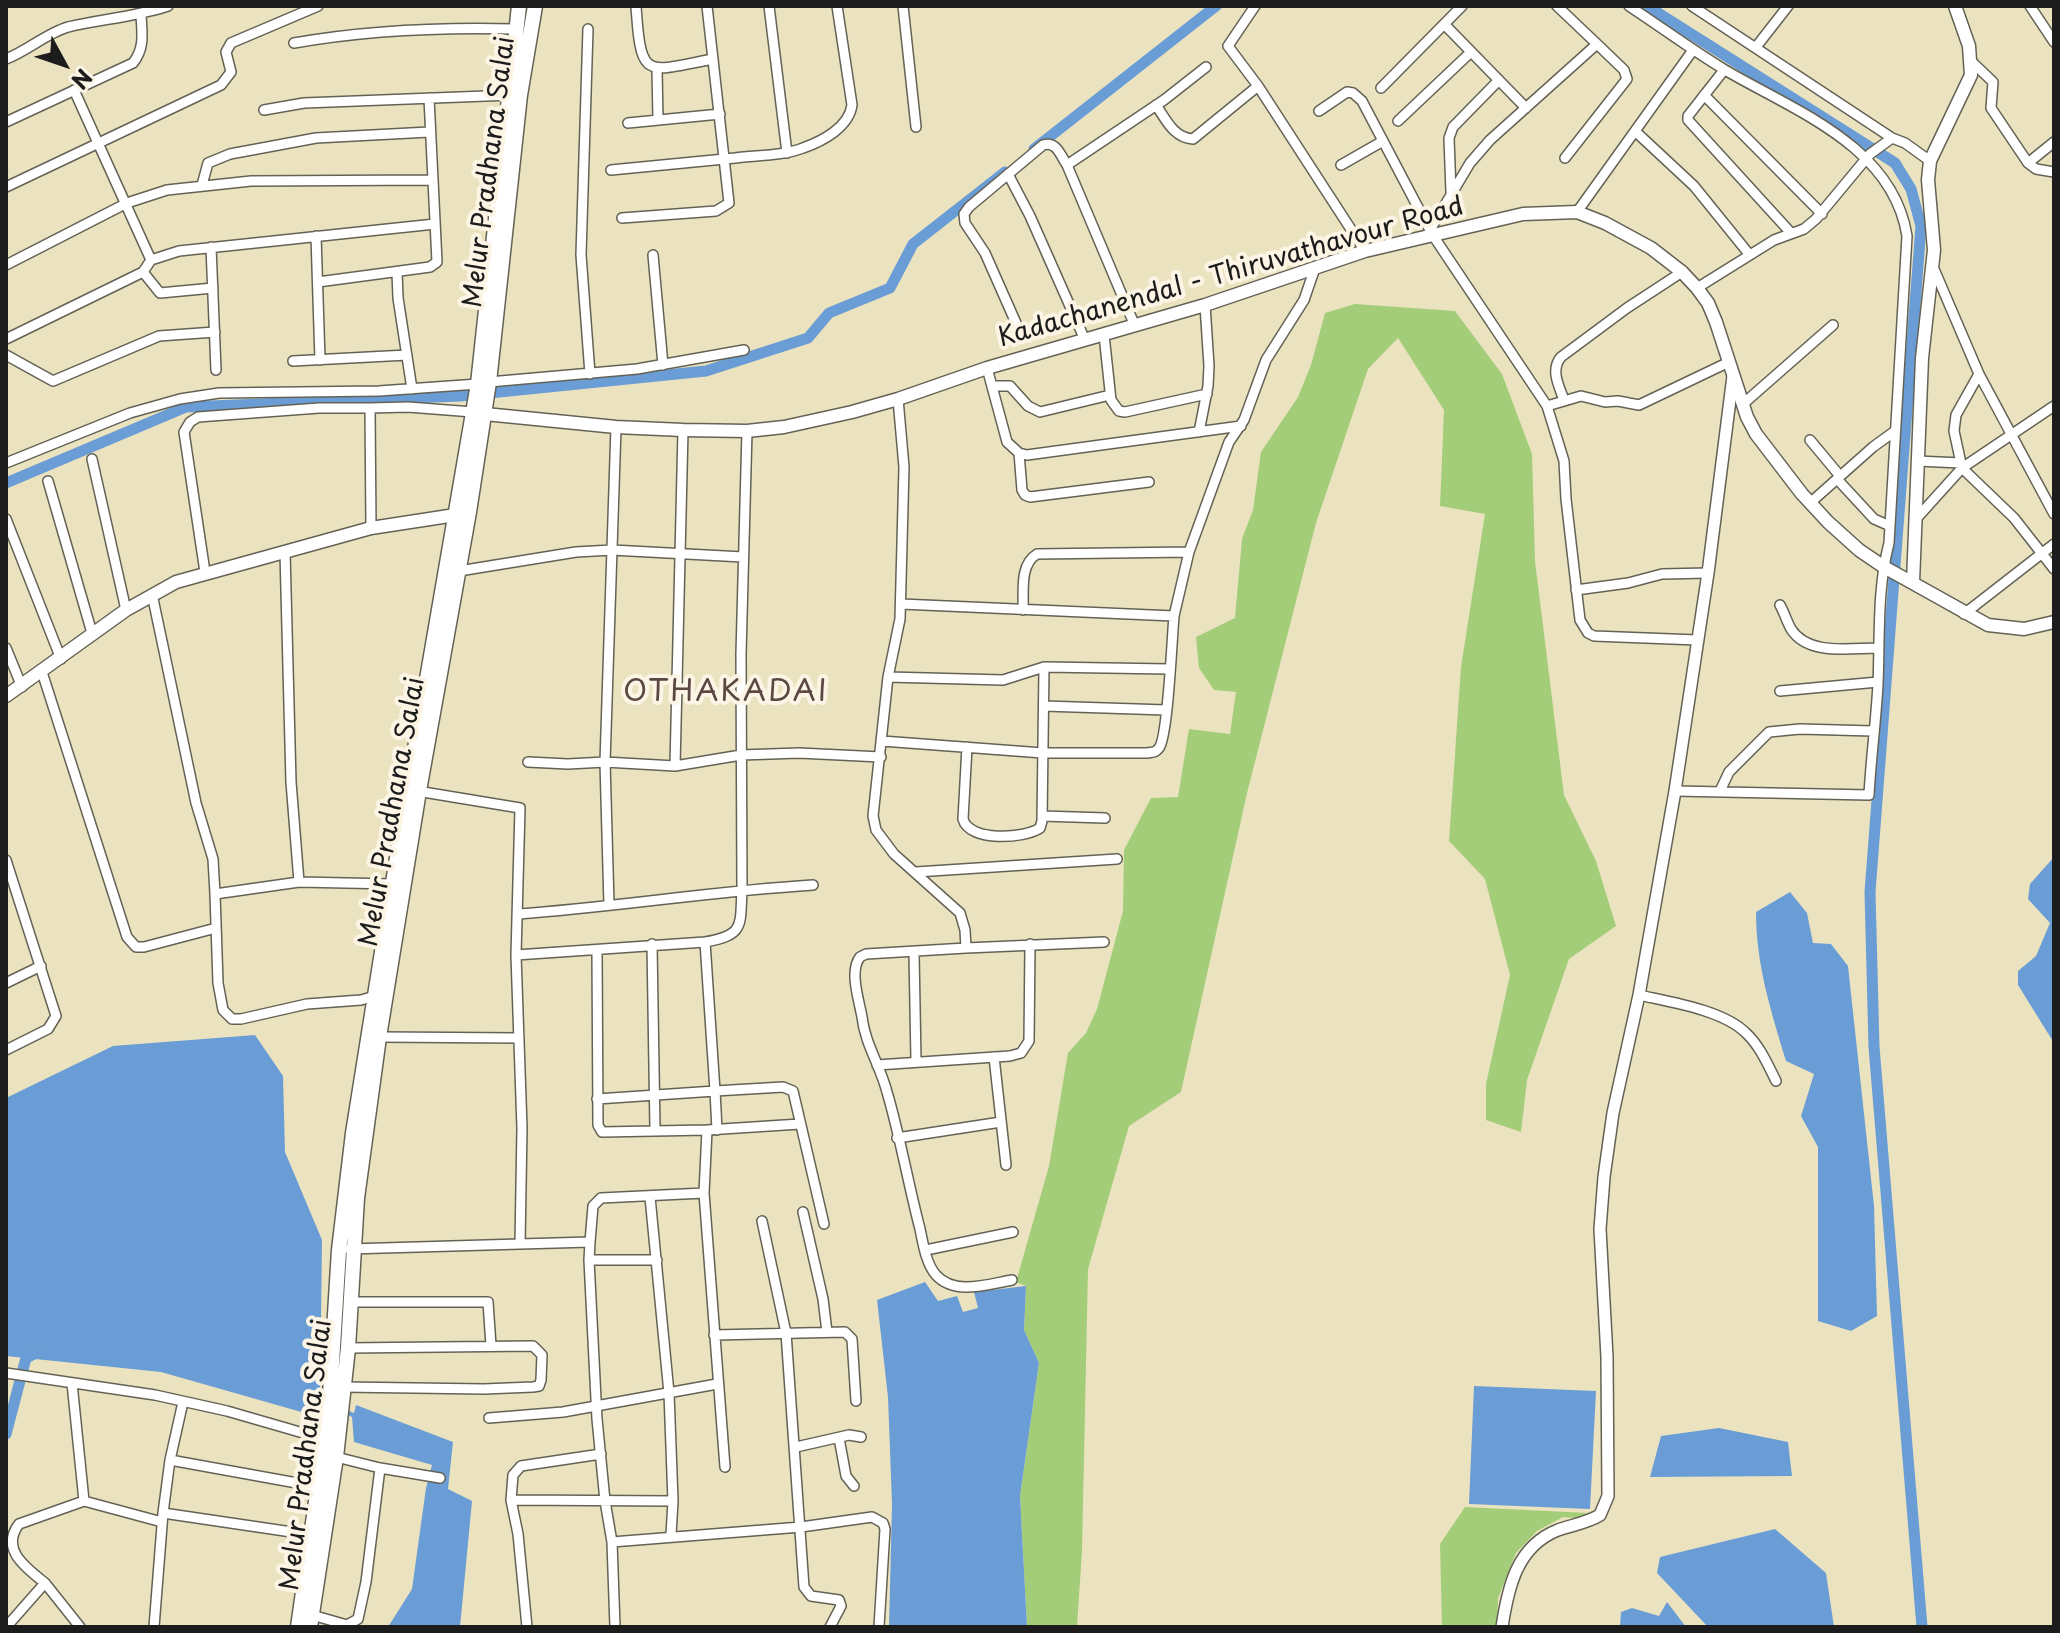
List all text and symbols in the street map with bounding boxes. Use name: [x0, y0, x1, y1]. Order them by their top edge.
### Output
north arrow: [24, 24, 104, 104]
street label: Melur Pradhana Salai: [458, 35, 522, 309]
text: N: [65, 62, 101, 97]
street label: Kadachanendal - Thiruvathavour Road: [994, 191, 1468, 355]
street label: Melur Pradhana Salai: [354, 675, 432, 949]
district label: OTHAKADAI: [625, 675, 827, 711]
street label: Melur Pradhana Salai: [275, 1318, 339, 1592]

